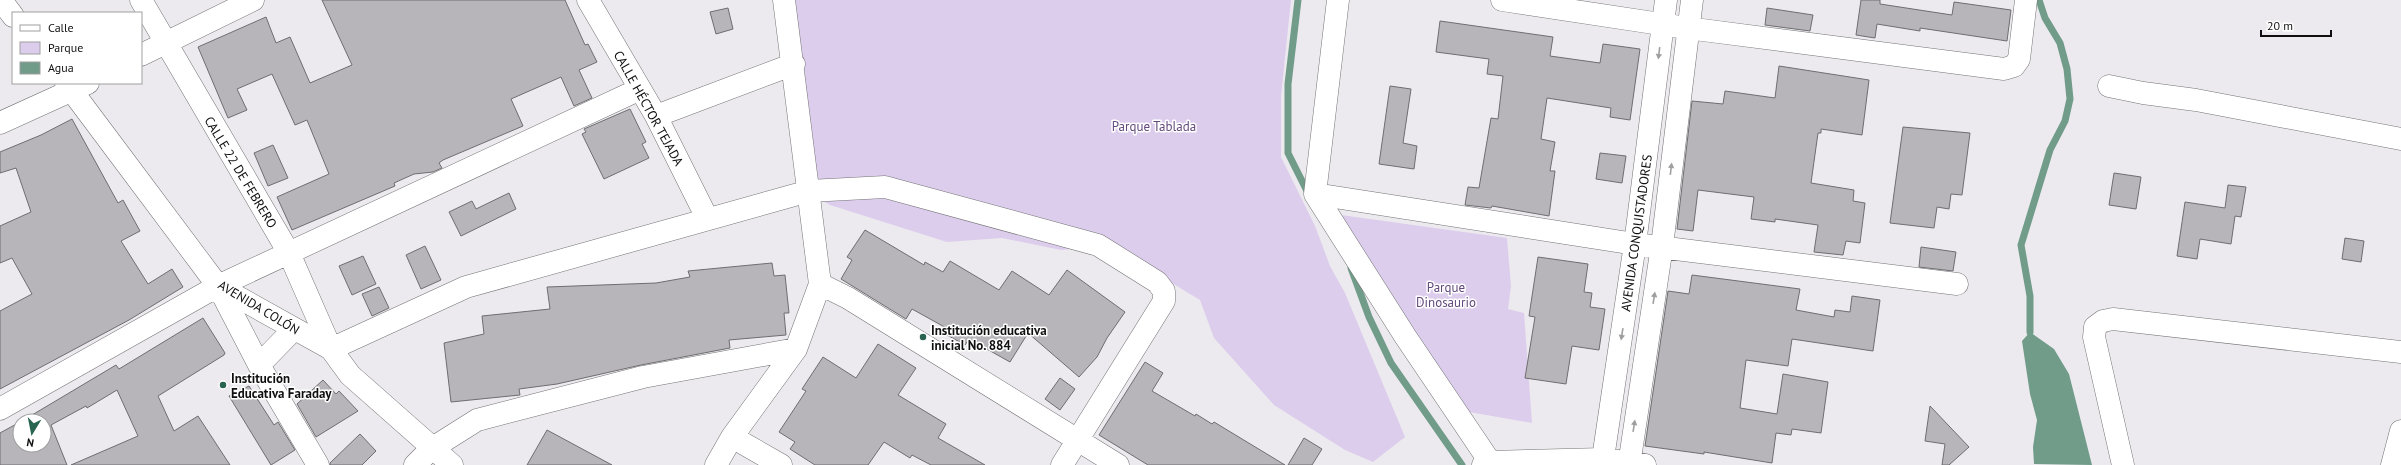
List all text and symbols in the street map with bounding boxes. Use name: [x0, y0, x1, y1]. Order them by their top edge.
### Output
legend: [12, 12, 142, 84]
scale bar: [2261, 12, 2331, 38]
text: 20 m: [2267, 18, 2293, 33]
text: Calle: [48, 20, 74, 35]
text: Parque: [48, 40, 83, 55]
one-way arrow: [1656, 47, 1662, 59]
street label: CALLE HÉCTOR TEJADA: [610, 48, 687, 169]
text: Agua: [48, 60, 74, 75]
street label: CALLE 22 DE FEBRERO: [201, 113, 281, 231]
park label: Parque Tablada: [1112, 118, 1196, 135]
street label: AVENIDA CONQUISTADORES: [1617, 153, 1656, 313]
one-way arrow: [1668, 163, 1674, 175]
street label: AVENIDA COLÓN: [215, 276, 303, 338]
park label: Parque Dinosaurio: [1416, 279, 1476, 311]
one-way arrow: [1651, 292, 1657, 304]
place label: Institución educativa inicial No. 884: [931, 322, 1047, 354]
one-way arrow: [1619, 328, 1625, 340]
marker: Institución educativa inicial No. 884: [918, 332, 928, 342]
place label: Institución Educativa Faraday: [231, 370, 332, 402]
marker: Institución Educativa Faraday: [218, 380, 228, 390]
north arrow: [12, 413, 52, 453]
one-way arrow: [1631, 420, 1637, 433]
text: N: [25, 435, 35, 450]

